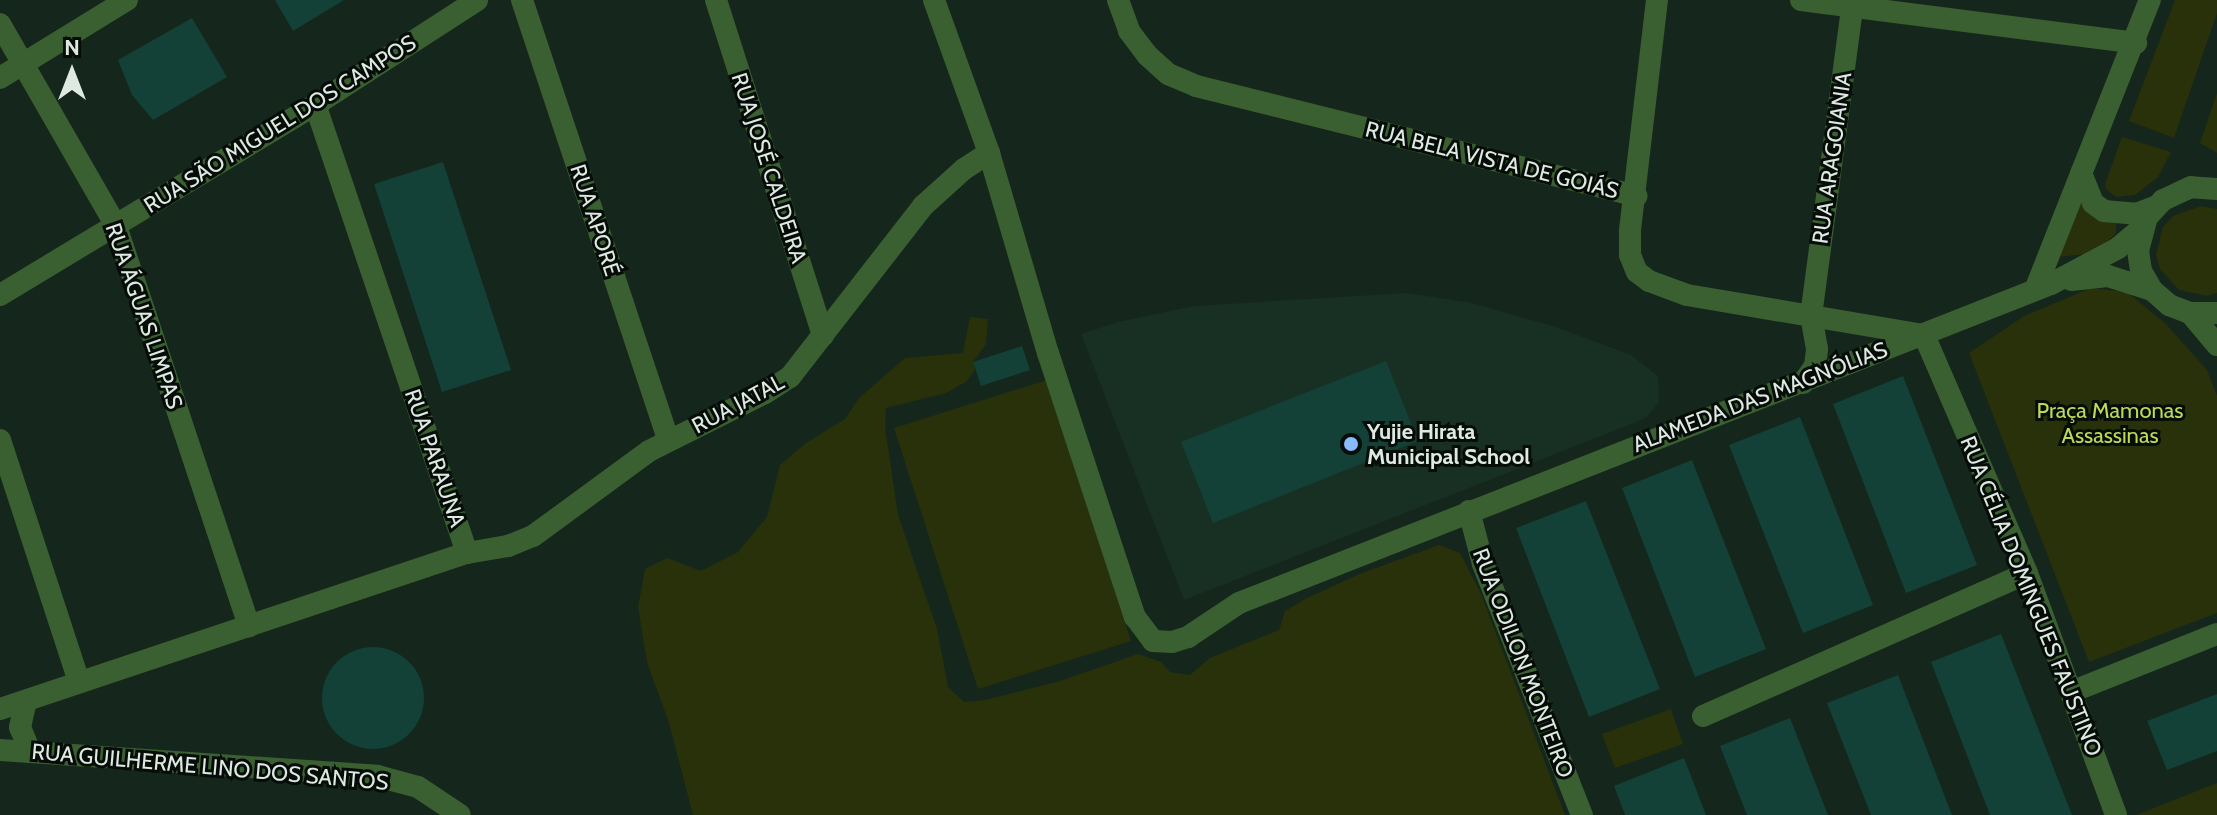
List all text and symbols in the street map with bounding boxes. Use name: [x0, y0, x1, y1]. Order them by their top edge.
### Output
street label: RUA SÃO MIGUEL DOS CAMPOS: [139, 29, 421, 219]
north arrow: [32, 32, 112, 112]
text: N: [64, 34, 80, 61]
street label: RUA JOSÉ CALDEIRA: [726, 69, 812, 267]
street label: RUA ARAGOIANIA: [1807, 71, 1857, 245]
street label: RUA BELA VISTA DE GOIÁS: [1363, 116, 1621, 204]
street label: RUA APORÉ: [565, 161, 625, 279]
street label: RUA ÁGUAS LIMPAS: [100, 220, 188, 412]
street label: ALAMEDA DAS MAGNÓLIAS: [1629, 336, 1891, 458]
street label: RUA JATAL: [687, 369, 789, 439]
street label: RUA PARAUNA: [399, 386, 471, 530]
park label: Praça Mamonas Assassinas: [2037, 397, 2183, 448]
place label: Yujie Hirata Municipal School: [1367, 418, 1530, 470]
street label: RUA CÉLIA DOMINGUES FAUSTINO: [1955, 432, 2107, 760]
marker: Yujie Hirata Municipal School: [1342, 435, 1360, 453]
street label: RUA ODILON MONTEIRO: [1467, 545, 1579, 781]
street label: RUA GUILHERME LINO DOS SANTOS: [30, 738, 390, 796]

